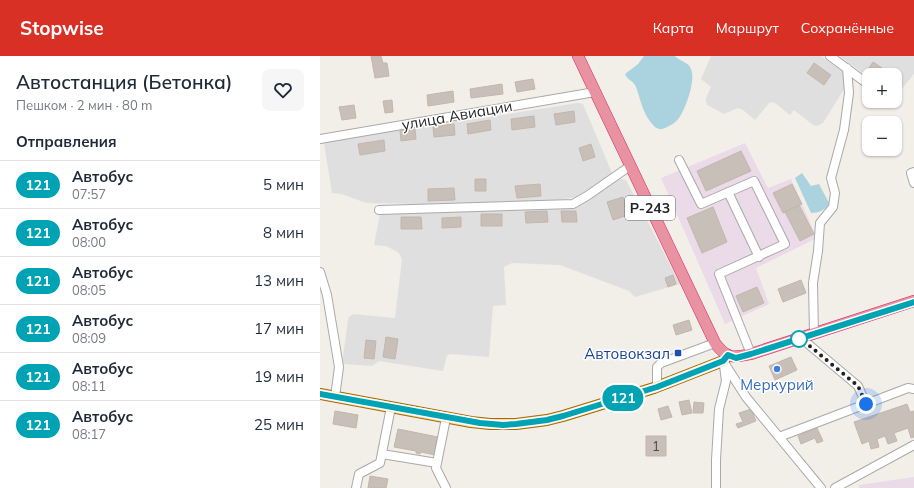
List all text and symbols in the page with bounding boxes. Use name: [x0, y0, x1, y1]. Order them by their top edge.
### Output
text: Stopwise: [20, 16, 104, 40]
text: Карта: [653, 19, 694, 37]
text: Маршрут: [716, 19, 779, 37]
text: Сохранённые: [801, 19, 894, 37]
map controls: [862, 68, 902, 156]
button: +: [862, 68, 902, 108]
button: heart: [262, 69, 304, 111]
text: Автостанция (Бетонка): [16, 70, 232, 94]
street label: улица Авиации: [400, 96, 514, 134]
text: Пешком · 2 мин · 80 m: [16, 97, 153, 113]
button: −: [862, 116, 902, 156]
text: Отправления: [16, 132, 117, 151]
text: Автобус: [72, 167, 133, 186]
text: 5 мин: [263, 175, 304, 194]
text: 121: [25, 176, 51, 194]
text: 07:57: [72, 186, 106, 202]
road number: Р-243: [625, 196, 675, 220]
text: Автобус: [72, 215, 133, 234]
text: 8 мин: [263, 223, 304, 242]
text: 121: [25, 224, 51, 242]
text: 08:00: [72, 234, 106, 250]
text: Автобус: [72, 263, 133, 282]
text: 13 мин: [254, 271, 304, 290]
text: 121: [25, 272, 51, 290]
text: 08:05: [72, 282, 106, 298]
text: Автобус: [72, 311, 133, 330]
text: 17 мин: [254, 319, 304, 338]
text: 121: [25, 320, 51, 338]
text: 08:09: [72, 330, 106, 346]
unlabelled marker: [790, 330, 808, 348]
place label: Автовокзал: [584, 344, 670, 363]
marker: Автовокзал: [673, 348, 683, 358]
text: Автобус: [72, 359, 133, 378]
marker: Меркурий: [772, 364, 782, 374]
text: 19 мин: [254, 367, 304, 386]
text: 121: [25, 368, 51, 386]
place label: Меркурий: [740, 375, 814, 394]
text: 08:11: [72, 378, 106, 394]
line badge: 121: [600, 385, 646, 411]
text: 121: [610, 389, 636, 407]
your location: [856, 394, 876, 414]
text: Автобус: [72, 407, 133, 426]
text: 25 мин: [254, 415, 304, 434]
text: 121: [25, 416, 51, 434]
text: 08:17: [72, 426, 106, 442]
house number: 1: [652, 438, 660, 454]

